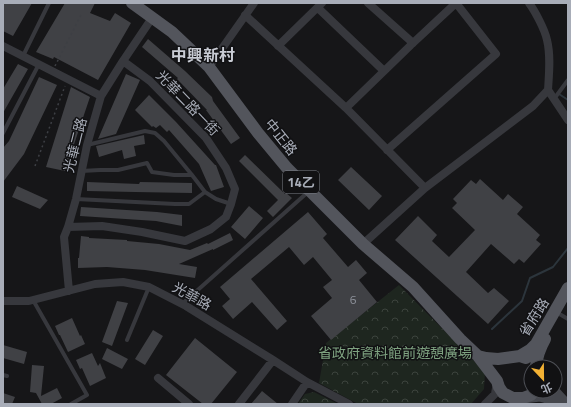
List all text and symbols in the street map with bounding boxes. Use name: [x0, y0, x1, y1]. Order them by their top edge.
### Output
district label: 中興新村: [171, 43, 235, 67]
street label: 光華二路一街: [152, 65, 225, 140]
street label: 中正路: [260, 114, 303, 160]
street label: 光華二路: [58, 115, 91, 175]
road number: 14乙: [283, 171, 319, 193]
street label: 光華路: [169, 276, 216, 315]
house number: 6: [350, 290, 357, 309]
street label: 省府路: [514, 293, 554, 340]
park label: 省政府資料館前遊憩廣場: [318, 342, 472, 363]
north arrow: [523, 359, 563, 399]
text: 北: [539, 379, 555, 398]

